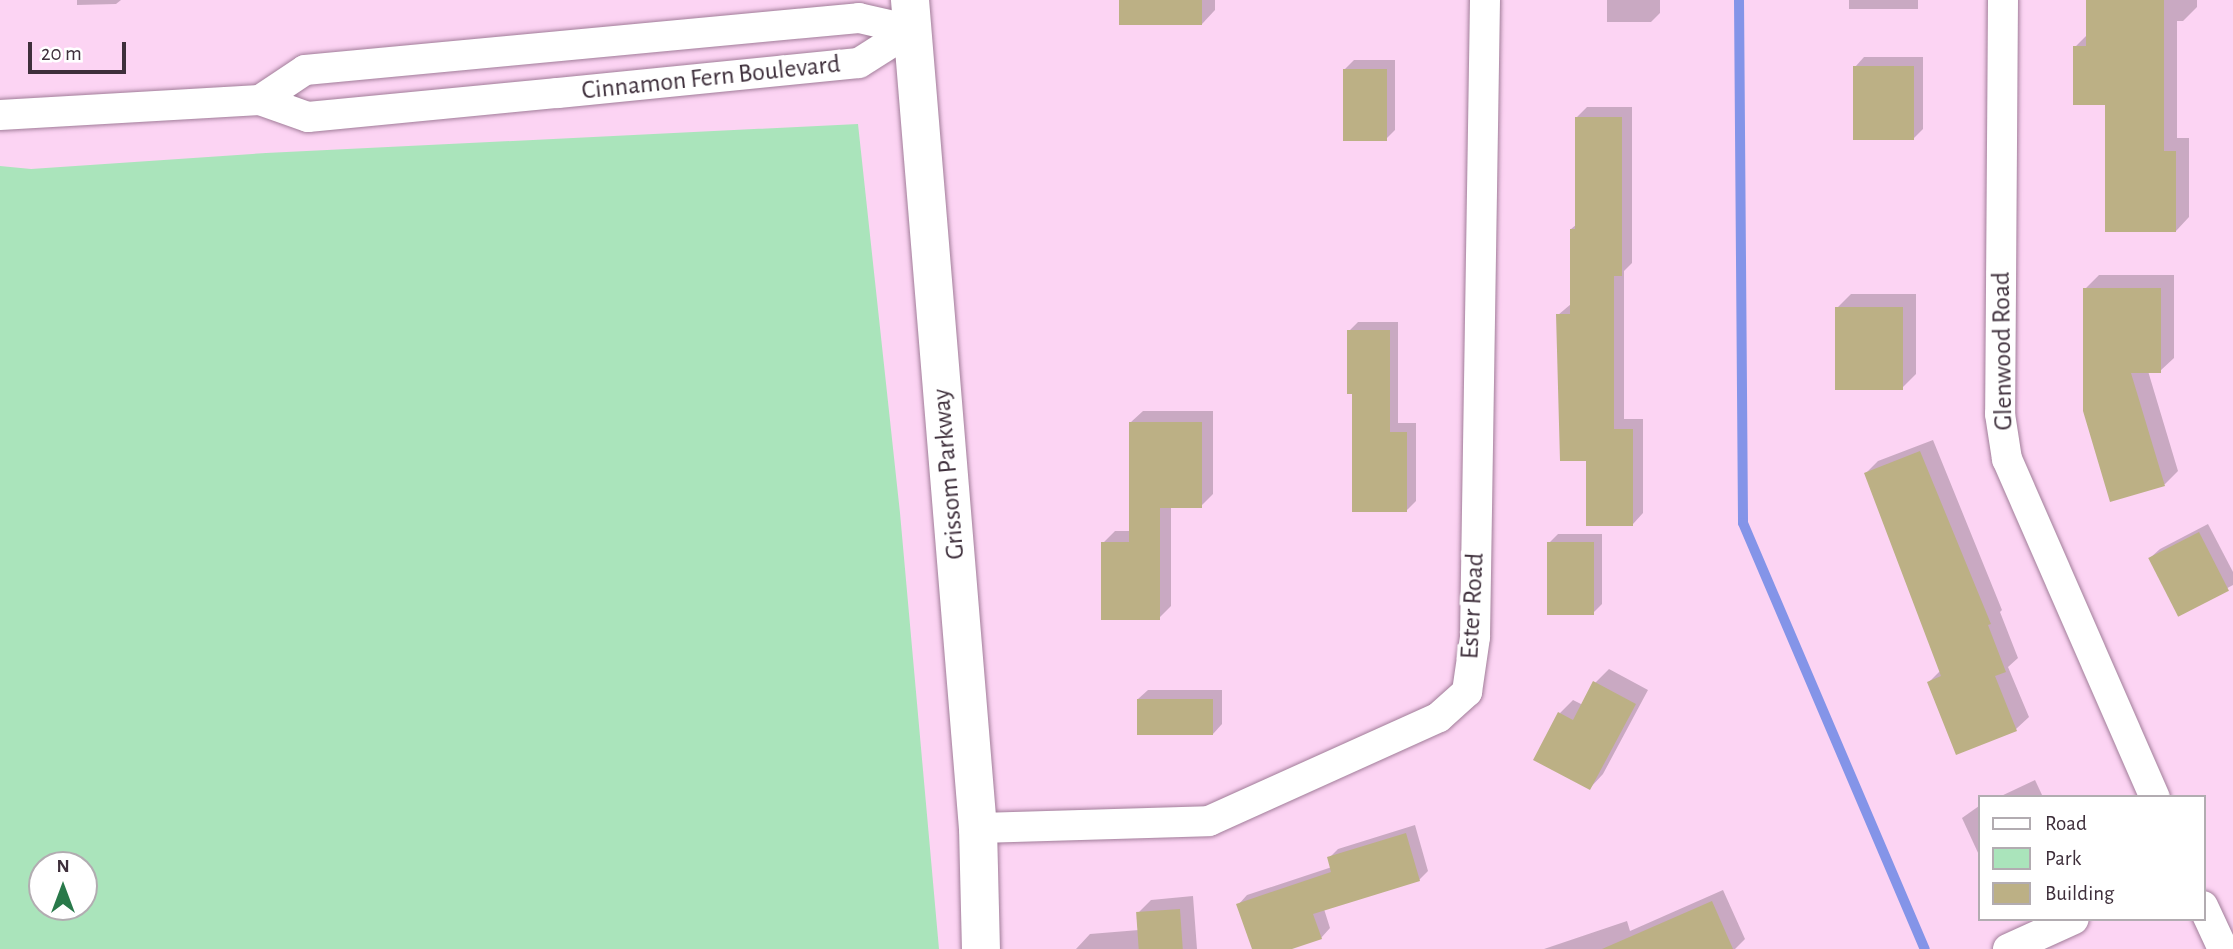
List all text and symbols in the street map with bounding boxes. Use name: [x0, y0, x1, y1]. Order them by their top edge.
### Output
scale bar: [32, 28, 130, 72]
text: 20 m: [41, 43, 82, 64]
street label: Cinnamon Fern Boulevard: [580, 49, 842, 107]
street label: Glenwood Road: [1986, 271, 2020, 431]
street label: Grissom Parkway: [926, 387, 972, 561]
street label: Ester Road: [1455, 552, 1491, 660]
legend: [1978, 795, 2205, 921]
text: Road: [2045, 813, 2087, 834]
text: Park: [2045, 848, 2081, 869]
north arrow: [28, 851, 98, 921]
text: N: [56, 857, 70, 876]
text: Building: [2045, 883, 2114, 904]

